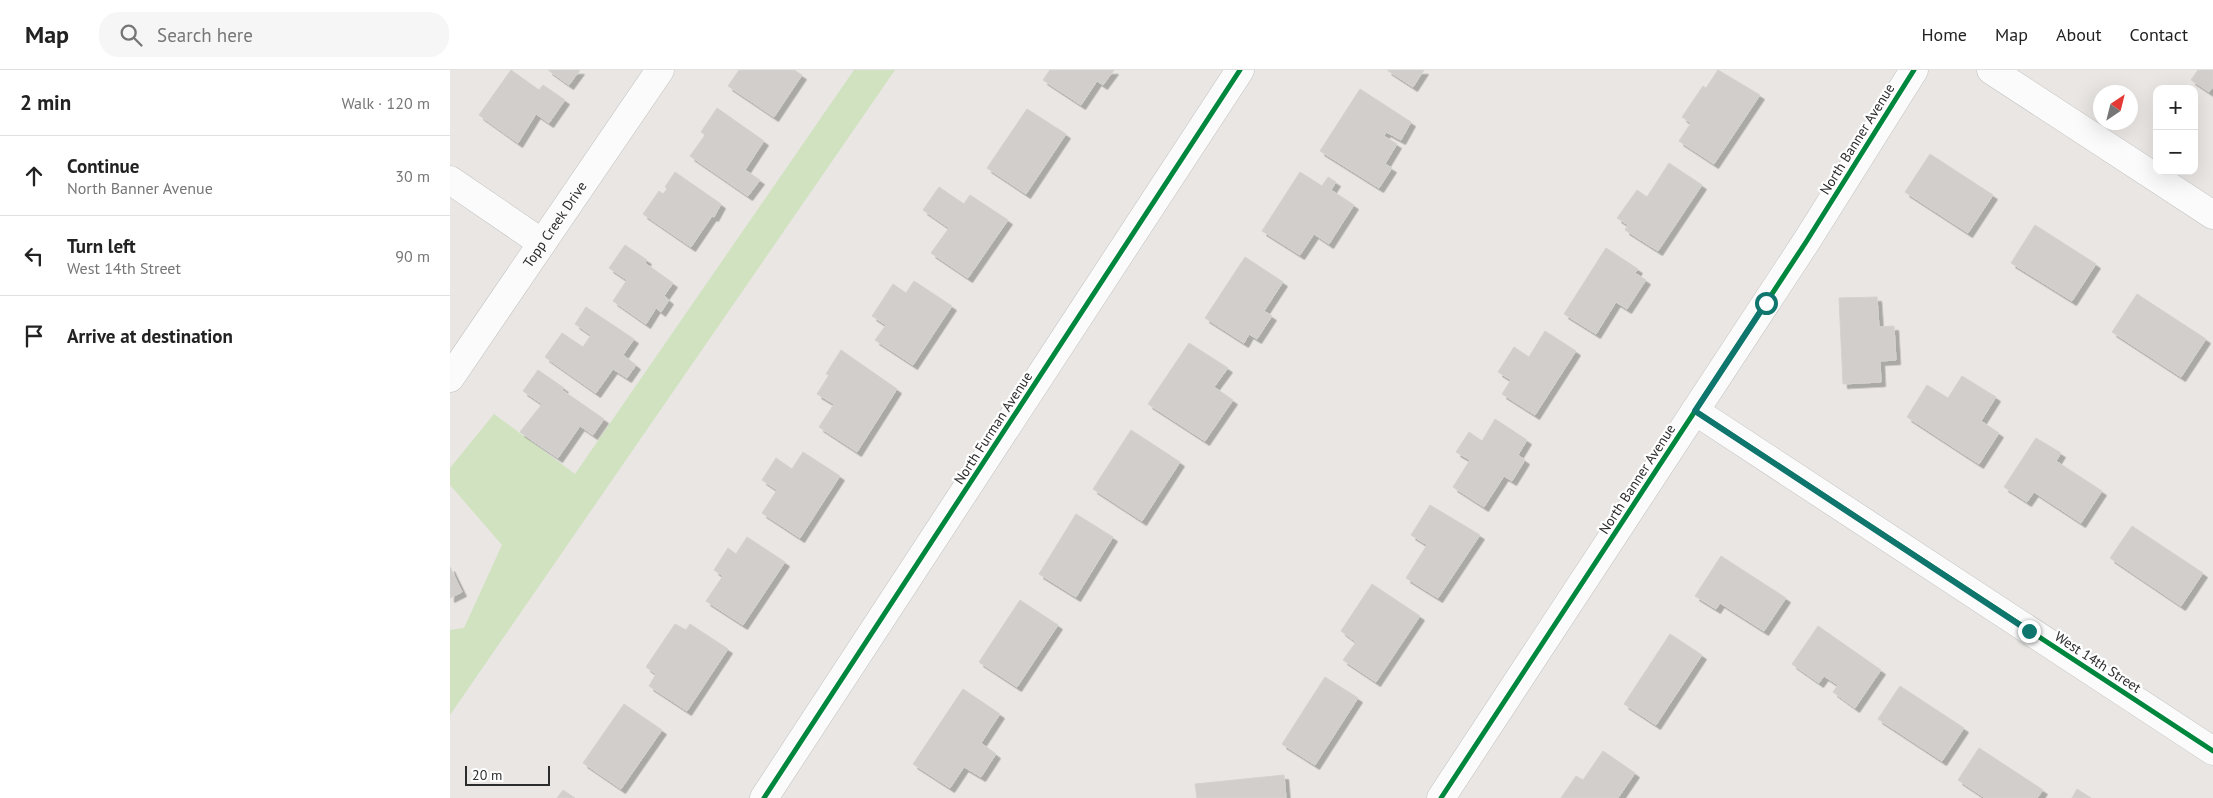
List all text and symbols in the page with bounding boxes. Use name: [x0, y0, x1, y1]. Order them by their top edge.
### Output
search box: [99, 12, 449, 57]
text: Map: [25, 19, 69, 50]
icon: search: [117, 21, 145, 49]
text: Search here: [157, 23, 253, 47]
text: Home: [1921, 23, 1967, 46]
text: Map: [1995, 23, 2028, 46]
text: About: [2056, 23, 2102, 46]
text: Contact: [2130, 23, 2188, 46]
street label: North Banner Avenue: [1816, 80, 1898, 198]
north arrow: [2093, 85, 2138, 130]
map controls: [2153, 85, 2198, 175]
button: +: [2153, 85, 2198, 130]
text: 2 min: [20, 89, 71, 116]
text: Walk · 120 m: [341, 93, 430, 113]
button: −: [2153, 130, 2198, 175]
text: Continue: [67, 154, 139, 178]
icon: ahead: [20, 162, 48, 190]
text: 30 m: [395, 166, 430, 186]
text: North Banner Avenue: [67, 178, 213, 198]
street label: Topp Creek Drive: [519, 178, 591, 271]
text: Turn left: [67, 234, 136, 258]
icon: left: [20, 242, 48, 270]
text: 90 m: [395, 246, 430, 266]
text: West 14th Street: [67, 258, 181, 278]
route start: [1755, 292, 1778, 315]
icon: arrive: [20, 322, 48, 350]
text: Arrive at destination: [67, 324, 233, 348]
street label: North Furman Avenue: [950, 368, 1036, 488]
street label: North Banner Avenue: [1595, 421, 1679, 537]
route end: [2018, 620, 2041, 643]
street label: West 14th Street: [2051, 627, 2145, 697]
scale bar: [465, 763, 550, 786]
text: 20 m: [472, 766, 502, 784]

